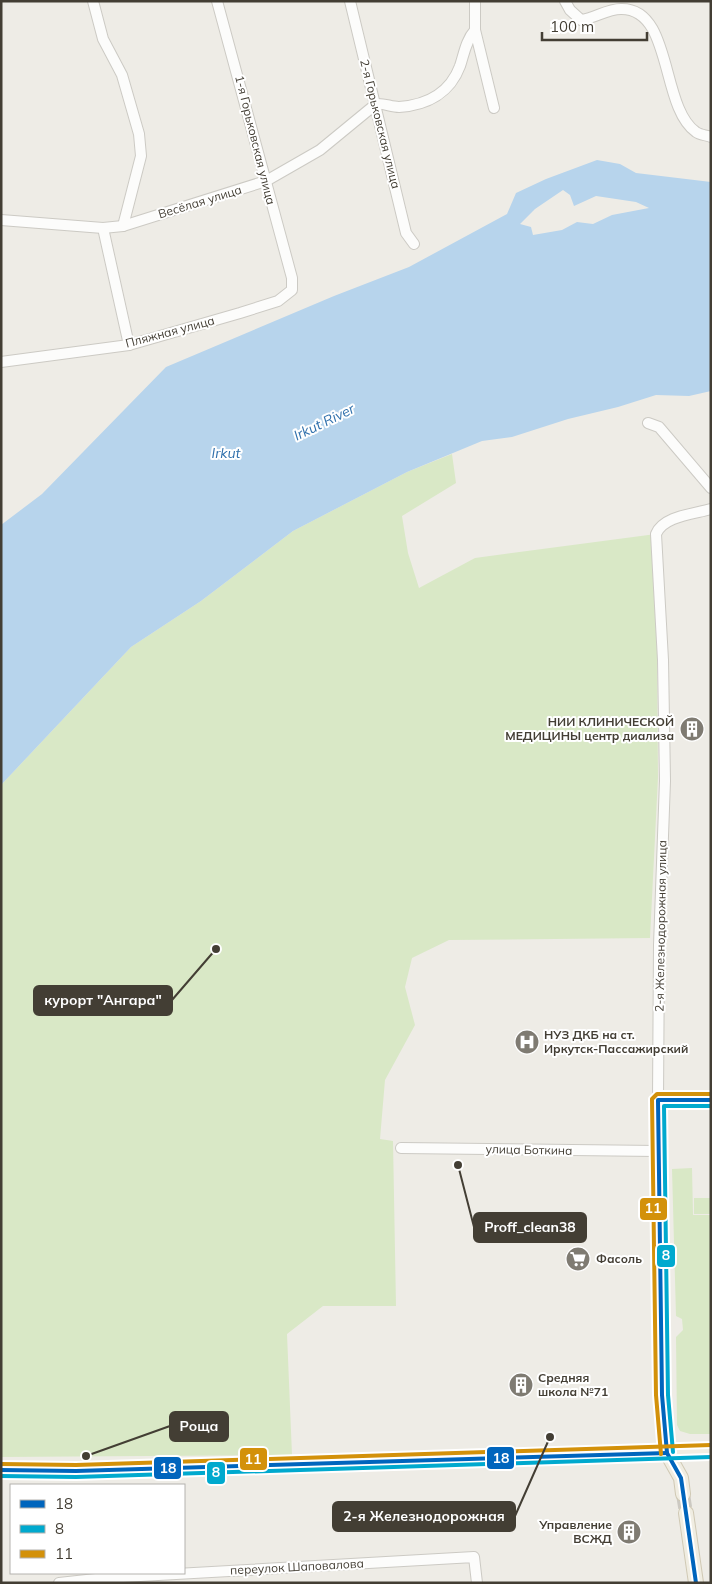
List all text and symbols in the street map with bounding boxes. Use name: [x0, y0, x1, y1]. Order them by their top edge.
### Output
scale bar: [542, 10, 647, 42]
text: 100 m: [550, 17, 594, 36]
street label: 2-я Горьковская улица: [357, 58, 404, 190]
street label: 1-я Горьковская улица: [232, 74, 279, 206]
street label: Весёлая улица: [156, 182, 243, 221]
street label: Пляжная улица: [124, 312, 216, 351]
water label: Irkut River: [291, 399, 358, 444]
water label: Irkut: [212, 444, 242, 462]
place label: НИИ КЛИНИЧЕСКОЙ МЕДИЦИНЫ центр диализа: [505, 714, 674, 743]
building icon: НИИ КЛИНИЧЕСКОЙ МЕДИЦИНЫ центр диализа: [679, 716, 705, 742]
street label: 2-я Железнодорожная улица: [652, 840, 669, 1012]
callout: курорт "Ангара": [34, 986, 172, 1015]
text: курорт "Ангара": [44, 991, 162, 1009]
place label: НУЗ ДКБ на ст. Иркутск-Пассажирский: [544, 1027, 688, 1056]
hospital icon: НУЗ ДКБ на ст. Иркутск-Пассажирский: [514, 1029, 540, 1055]
street label: улица Боткина: [486, 1141, 573, 1158]
line badge: 11: [639, 1197, 668, 1221]
text: 11: [645, 1199, 661, 1217]
callout: Proff_clean38: [474, 1213, 586, 1242]
text: Proff_clean38: [484, 1218, 576, 1236]
line badge: 8: [656, 1244, 676, 1268]
supermarket icon: Фасоль: [565, 1246, 591, 1272]
text: 8: [662, 1246, 670, 1264]
place label: Фасоль: [596, 1251, 642, 1266]
place label: Средняя школа №71: [538, 1370, 608, 1399]
building icon: Средняя школа №71: [508, 1372, 534, 1398]
callout: Роща: [170, 1412, 228, 1441]
text: Роща: [180, 1417, 218, 1435]
line badge: 18: [486, 1446, 515, 1470]
line badge: 11: [239, 1447, 268, 1471]
text: 18: [493, 1449, 509, 1467]
text: 11: [245, 1450, 261, 1468]
line badge: 18: [153, 1456, 182, 1480]
text: 18: [160, 1459, 176, 1477]
line badge: 8: [206, 1461, 226, 1485]
text: 8: [212, 1463, 220, 1481]
legend: [10, 1484, 185, 1574]
text: 18: [55, 1494, 73, 1513]
callout: 2-я Железнодорожная: [333, 1502, 515, 1531]
text: 2-я Железнодорожная: [343, 1507, 505, 1525]
place label: Управление ВСЖД: [538, 1517, 612, 1546]
text: 8: [55, 1519, 64, 1538]
building icon: Управление ВСЖД: [616, 1519, 642, 1545]
text: 11: [55, 1544, 73, 1563]
street label: переулок Шаповалова: [230, 1556, 364, 1577]

